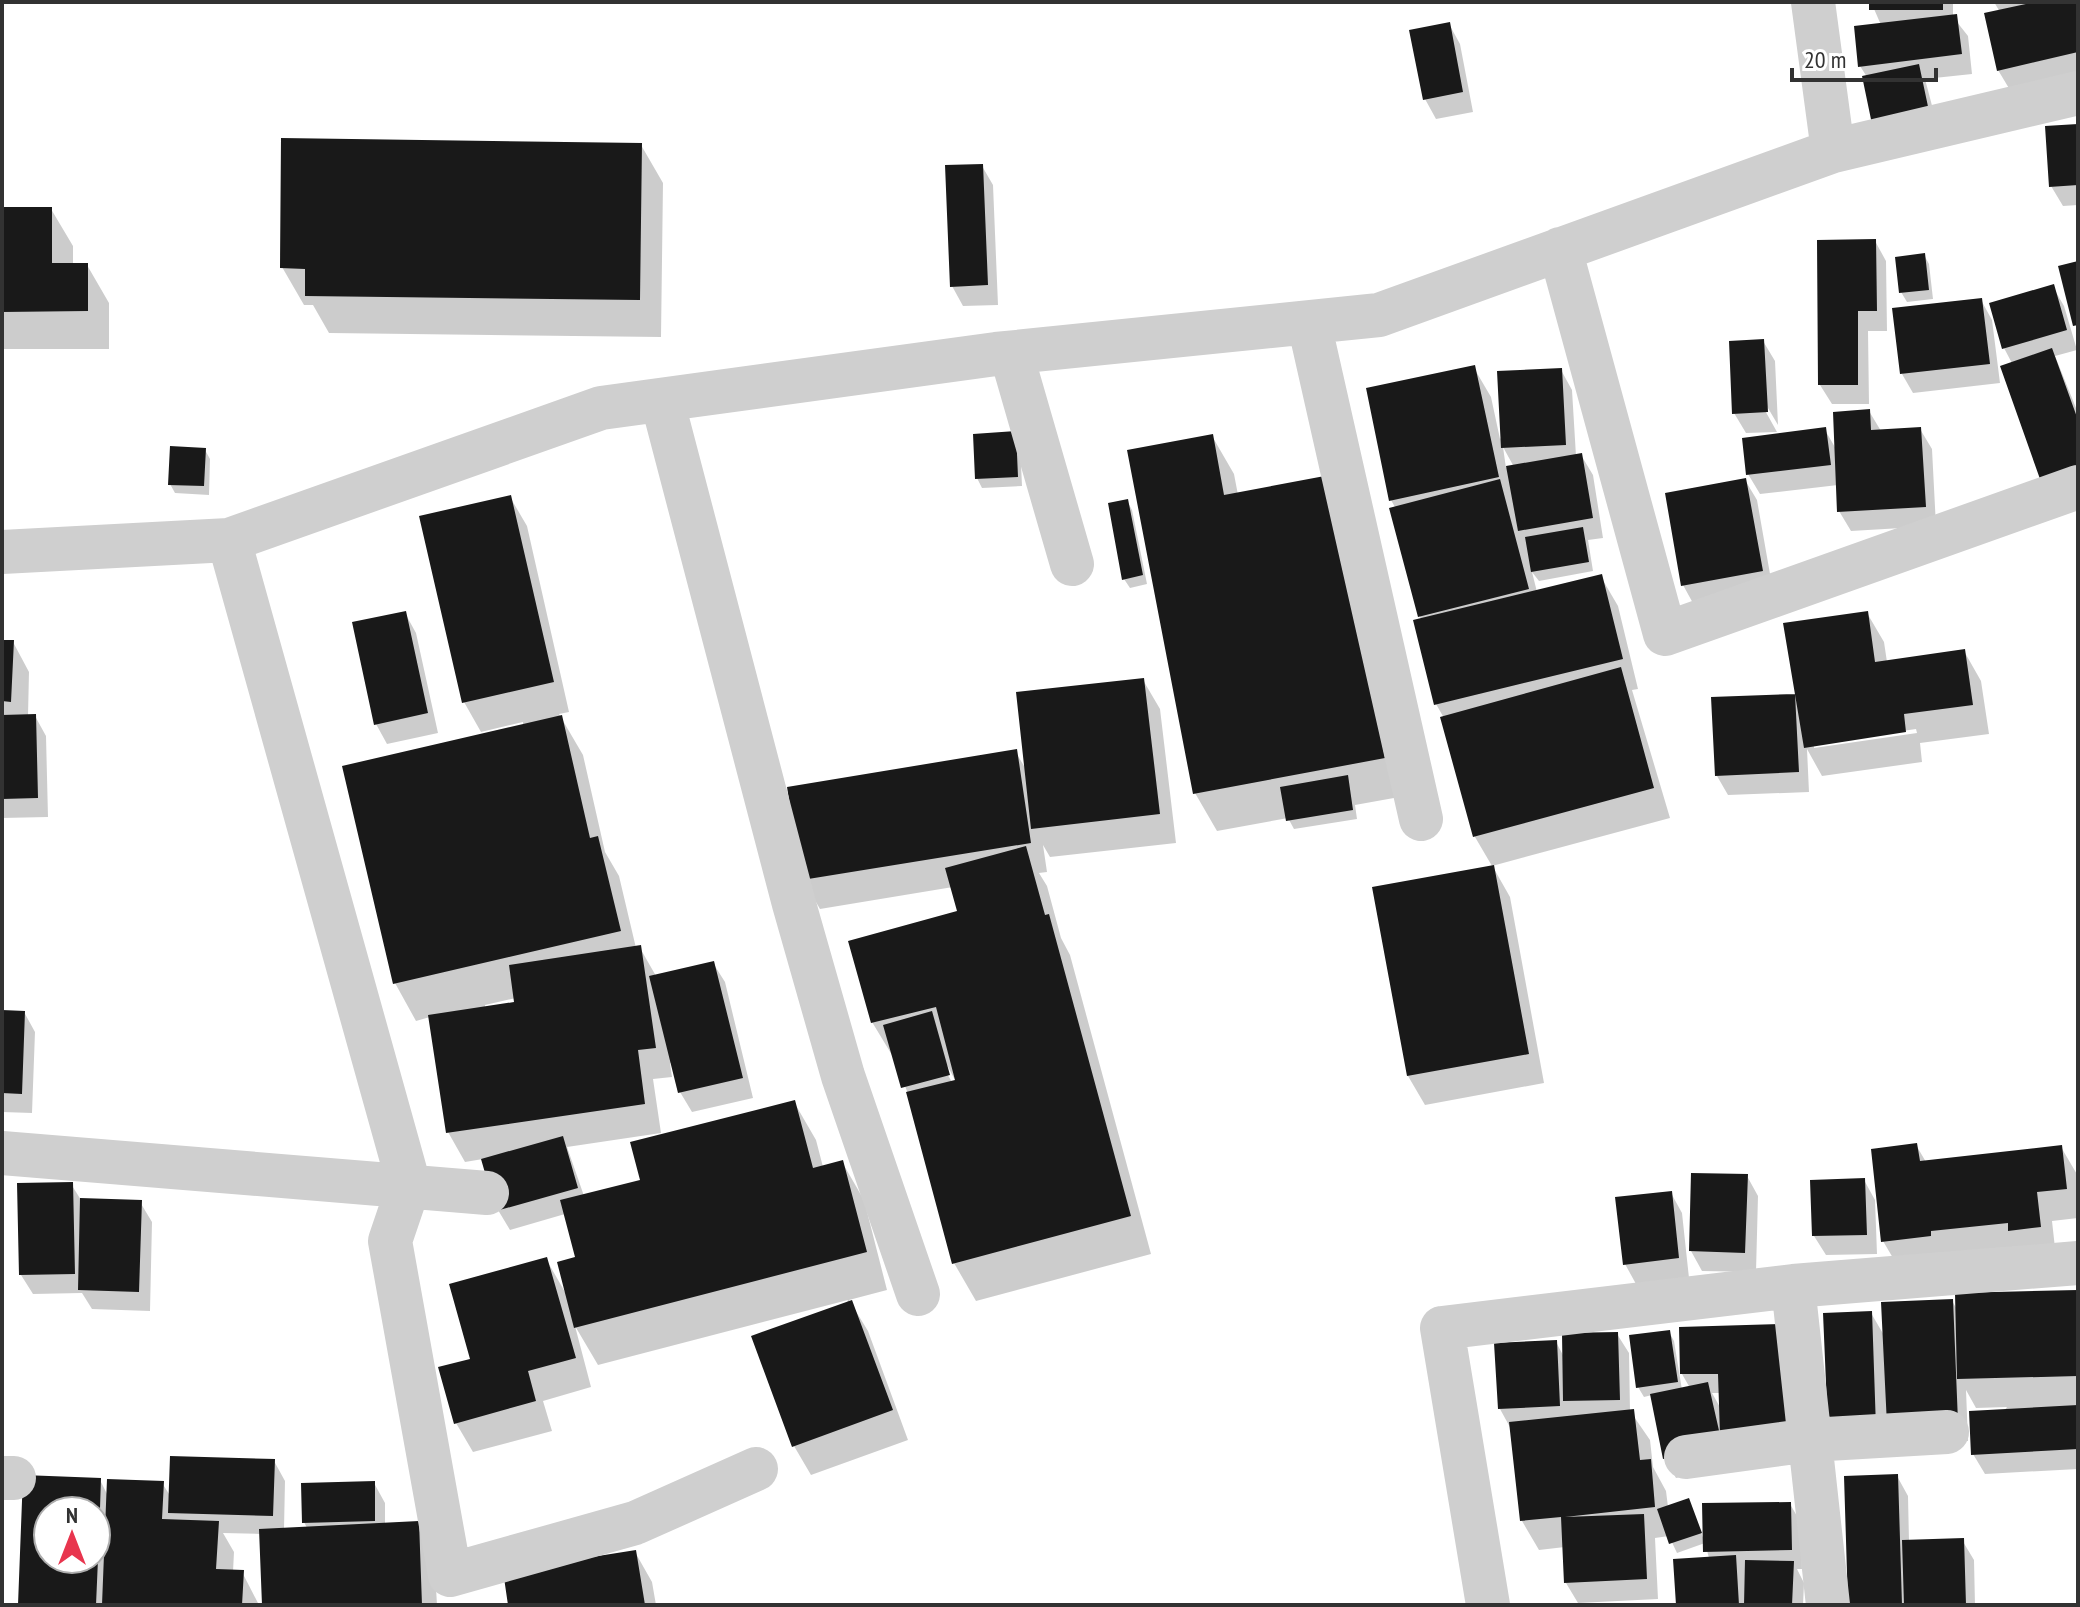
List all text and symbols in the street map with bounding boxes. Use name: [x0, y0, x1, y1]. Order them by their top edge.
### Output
scale bar: [1792, 32, 1936, 82]
text: 20 m: [1804, 44, 1846, 75]
north arrow: [32, 1495, 112, 1575]
text: N: [66, 1501, 78, 1529]

